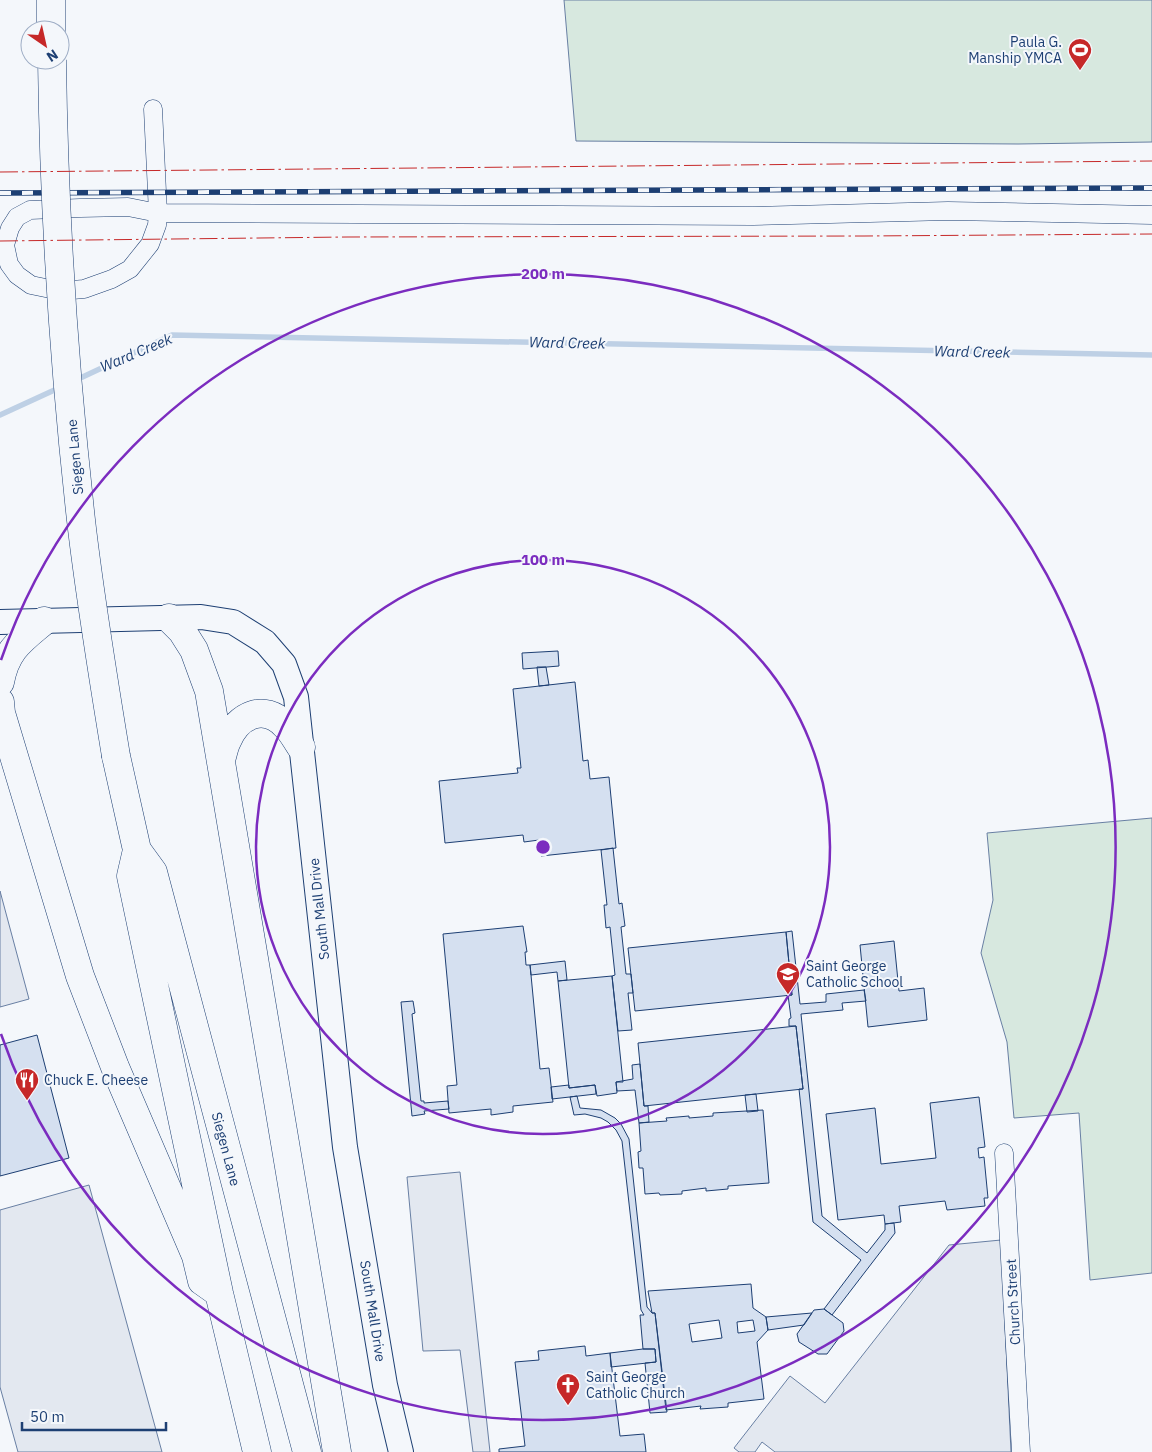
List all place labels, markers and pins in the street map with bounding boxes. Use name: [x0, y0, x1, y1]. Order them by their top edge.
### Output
place label: Paula G. Manship YMCA: [968, 33, 1062, 67]
sports icon: Paula G. Manship YMCA: [1067, 37, 1093, 71]
centre of rings: [534, 838, 552, 856]
place label: Saint George Catholic School: [806, 957, 903, 991]
school or university icon: Saint George Catholic School: [775, 961, 801, 995]
restaurant icon: Chuck E. Cheese: [14, 1067, 40, 1101]
place label: Chuck E. Cheese: [44, 1071, 148, 1089]
place label: Saint George Catholic Church: [586, 1368, 685, 1402]
church icon: Saint George Catholic Church: [555, 1372, 581, 1406]

